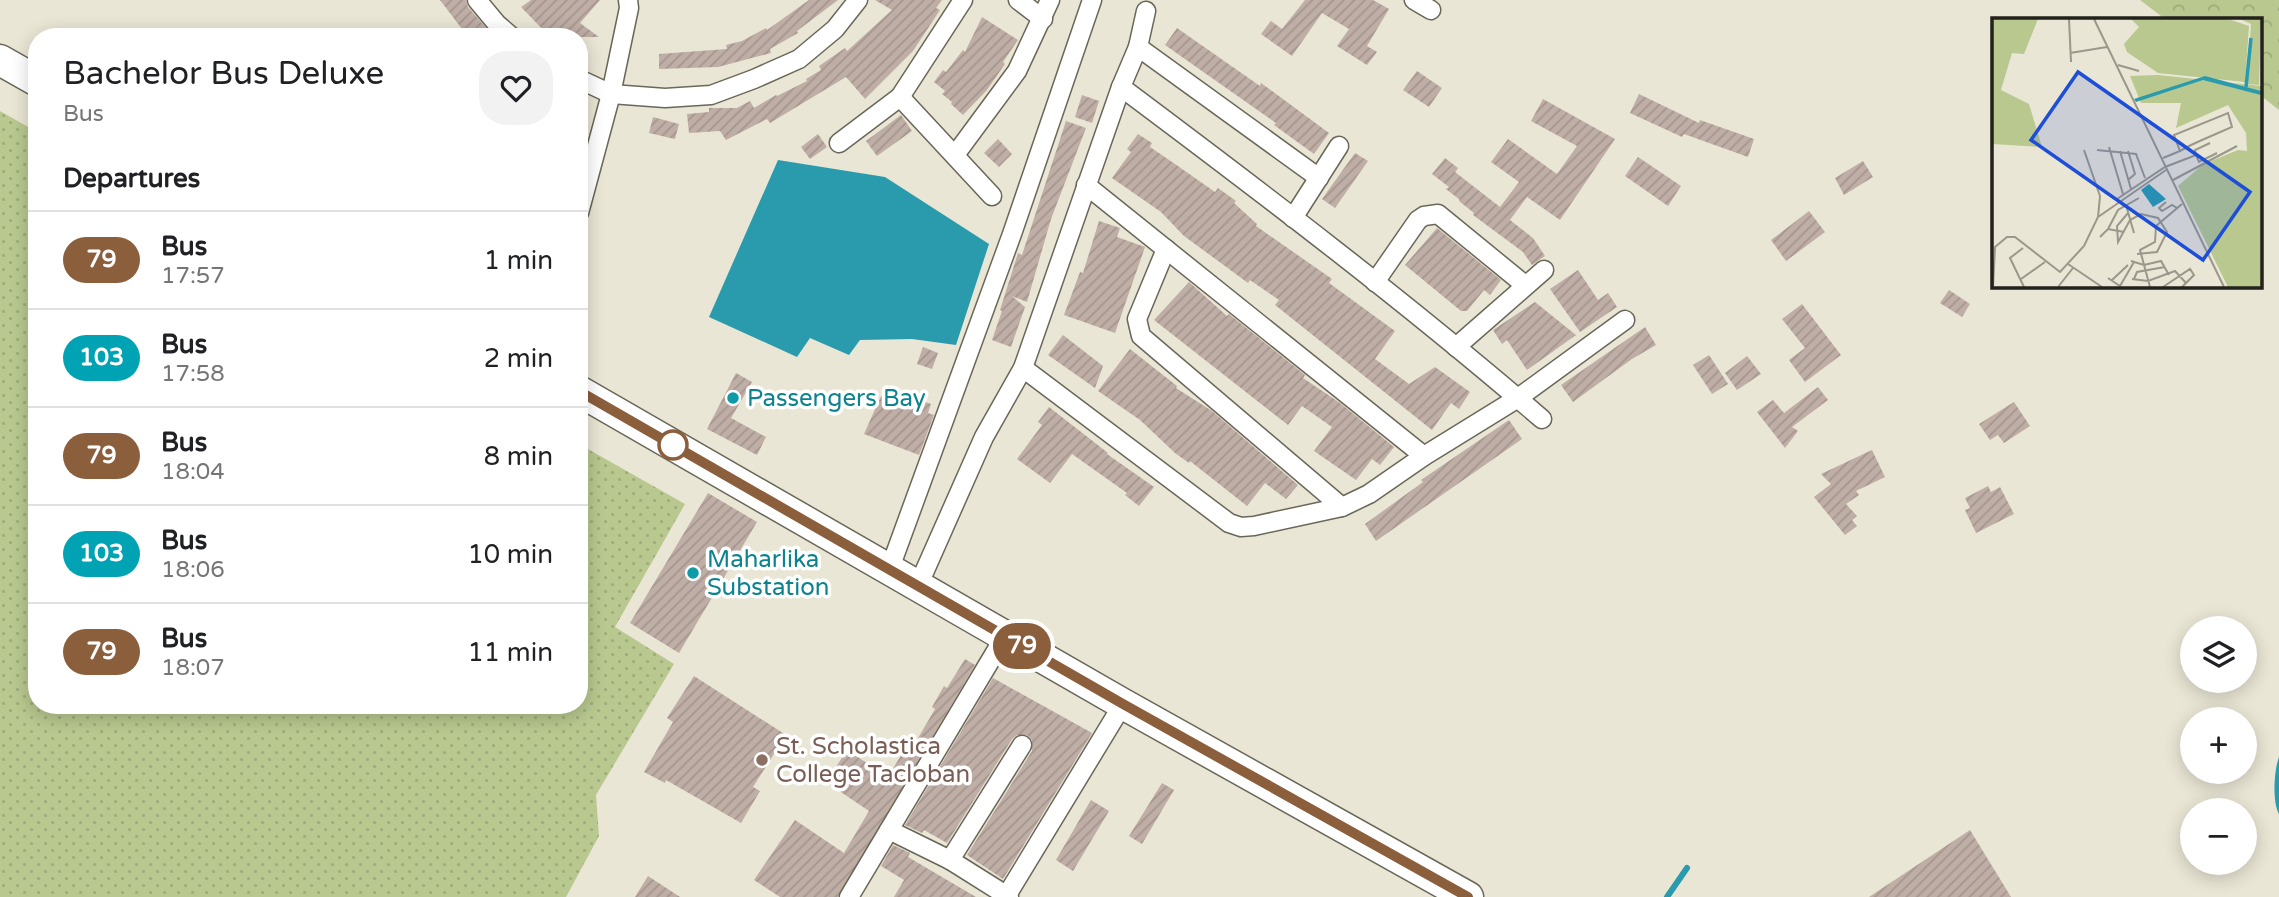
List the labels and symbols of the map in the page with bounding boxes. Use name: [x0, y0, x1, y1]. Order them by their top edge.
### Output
inset map: [1992, 18, 2262, 287]
place label: Passengers Bay: [747, 384, 926, 413]
marker: Passengers Bay: [725, 390, 741, 406]
unlabelled marker: [658, 430, 688, 460]
place label: Maharlika Substation: [707, 545, 829, 602]
marker: Maharlika Substation: [685, 565, 701, 581]
line badge: 79: [990, 623, 1054, 669]
place label: St. Scholastica College Tacloban: [776, 732, 970, 789]
marker: St. Scholastica College Tacloban: [754, 752, 770, 768]

